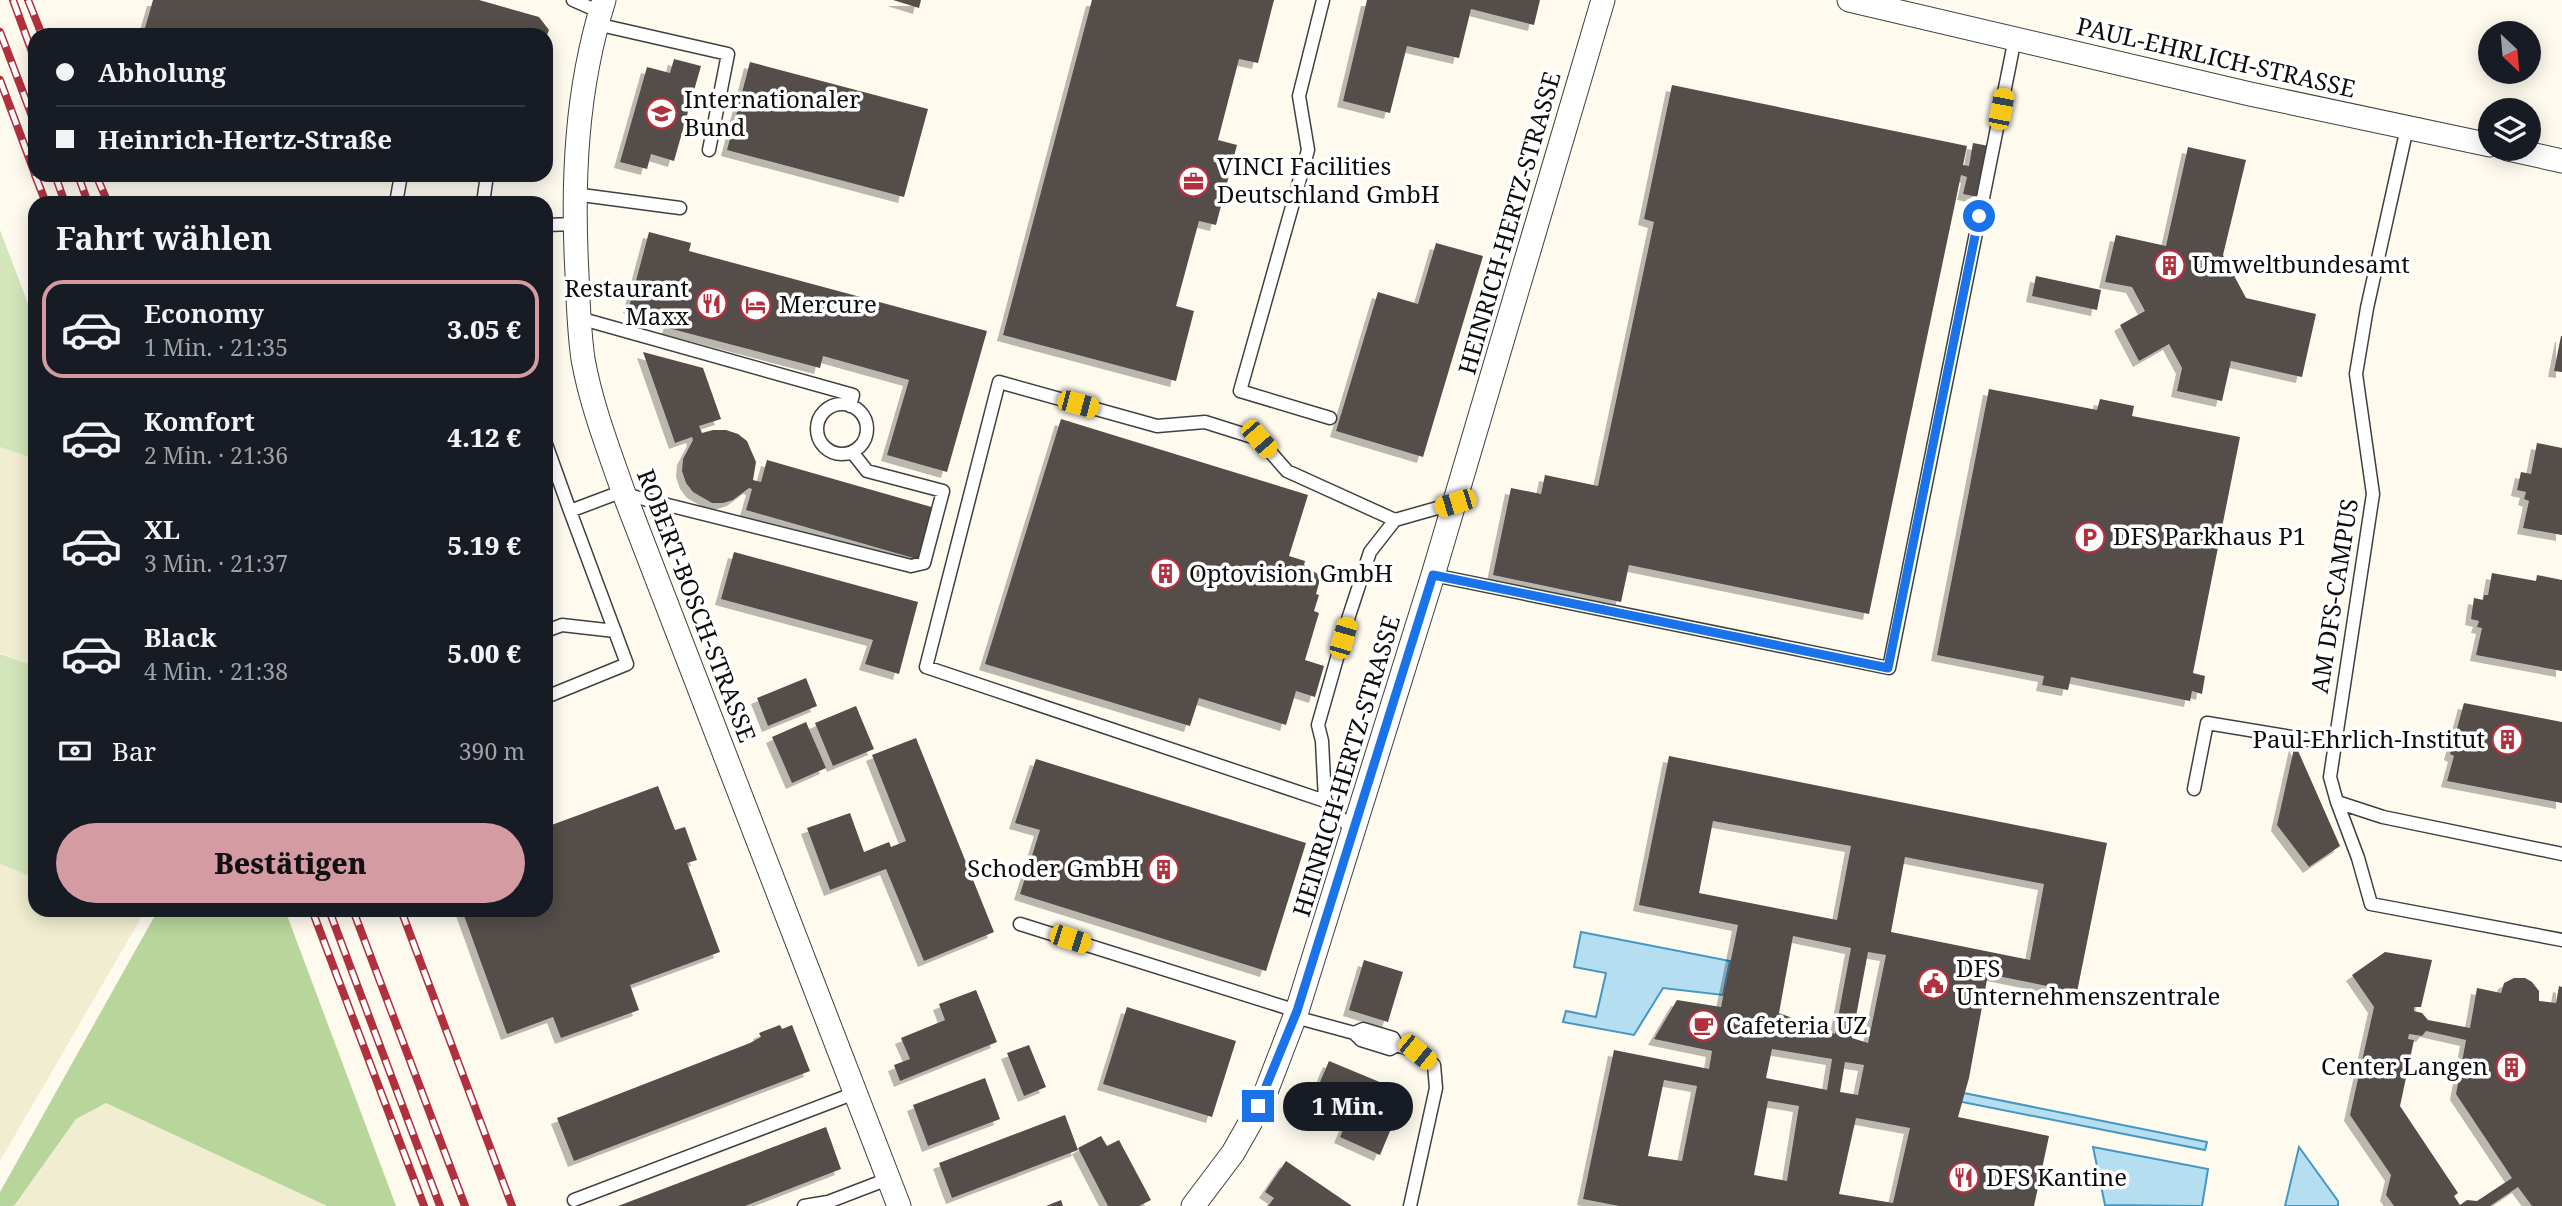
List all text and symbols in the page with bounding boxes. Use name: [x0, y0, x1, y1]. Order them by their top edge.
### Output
street label: PAUL-EHRLICH-STRASSE: [2074, 8, 2359, 105]
north arrow: [2478, 21, 2541, 84]
map controls: [2478, 21, 2541, 161]
text: Abholung: [98, 54, 226, 90]
street label: HEINRICH-HERTZ-STRASSE: [1449, 67, 1568, 378]
place label: Internationaler Bund: [684, 82, 860, 143]
car: [1987, 86, 2016, 132]
school or university icon: Internationaler Bund: [644, 97, 678, 131]
button: layers: [2478, 98, 2541, 161]
text: Heinrich-Hertz-Straße: [98, 121, 392, 157]
place label: VINCI Facilities Deutschland GmbH: [1217, 149, 1440, 210]
office icon: VINCI Facilities Deutschland GmbH: [1177, 164, 1211, 198]
route start: [1963, 200, 1995, 232]
text: Fahrt wählen: [56, 216, 272, 259]
place label: Umweltbundesamt: [2192, 247, 2410, 280]
building icon: Umweltbundesamt: [2152, 248, 2186, 282]
place label: Restaurant Maxx: [564, 271, 689, 332]
restaurant icon: Restaurant Maxx: [695, 286, 729, 320]
place label: Mercure: [779, 287, 877, 320]
hotel icon: Mercure: [739, 288, 773, 322]
text: Economy: [144, 295, 264, 331]
icon: car: [60, 298, 123, 361]
text: 3.05 €: [447, 311, 521, 347]
text: 1 Min. · 21:35: [144, 331, 288, 363]
car: [1055, 388, 1102, 420]
text: Komfort: [144, 403, 255, 439]
icon: car: [60, 406, 123, 469]
car: [1238, 416, 1281, 462]
text: 4.12 €: [447, 419, 521, 455]
text: 2 Min. · 21:36: [144, 439, 288, 471]
street label: ROBERT-BOSCH-STRASSE: [630, 464, 765, 747]
car: [1432, 487, 1479, 519]
street label: AM DFS-CAMPUS: [2302, 496, 2365, 695]
text: XL: [144, 511, 180, 547]
icon: car: [60, 514, 123, 577]
place label: DFS Parkhaus P1: [2113, 519, 2306, 552]
parking icon: DFS Parkhaus P1: [2073, 520, 2107, 554]
text: 5.19 €: [447, 527, 521, 563]
text: 3 Min. · 21:37: [144, 547, 288, 579]
place label: Optovision GmbH: [1189, 556, 1393, 589]
building icon: Optovision GmbH: [1149, 557, 1183, 591]
street label: HEINRICH-HERTZ-STRASSE: [1284, 611, 1407, 920]
car: [1328, 615, 1359, 661]
text: Black: [144, 619, 217, 655]
icon: car: [60, 622, 123, 685]
text: 5.00 €: [447, 635, 521, 671]
text: 4 Min. · 21:38: [144, 655, 288, 687]
place label: Paul-Ehrlich-Institut: [2252, 722, 2485, 755]
building icon: Paul-Ehrlich-Institut: [2491, 723, 2525, 757]
icon: cash: [56, 732, 94, 770]
text: Bar: [112, 733, 156, 769]
text: 390 m: [459, 735, 525, 767]
button: Bestätigen: [56, 823, 525, 903]
place label: Schoder GmbH: [967, 851, 1140, 884]
building icon: Schoder GmbH: [1146, 852, 1180, 886]
car: [1047, 923, 1094, 955]
place label: DFS Unternehmenszentrale: [1956, 951, 2220, 1012]
public building icon: DFS Unternehmenszentrale: [1916, 966, 1950, 1000]
place label: Cafeteria UZ: [1726, 1008, 1867, 1041]
cafe icon: Cafeteria UZ: [1686, 1009, 1720, 1043]
car: [1395, 1031, 1440, 1073]
place label: Center Langen: [2321, 1049, 2488, 1082]
building icon: Center Langen: [2494, 1050, 2528, 1084]
callout: 1 Min.: [1282, 1082, 1412, 1130]
route end: [1242, 1090, 1274, 1122]
text: 1 Min.: [1312, 1090, 1384, 1122]
place label: DFS Kantine: [1986, 1160, 2127, 1193]
restaurant icon: DFS Kantine: [1946, 1161, 1980, 1195]

